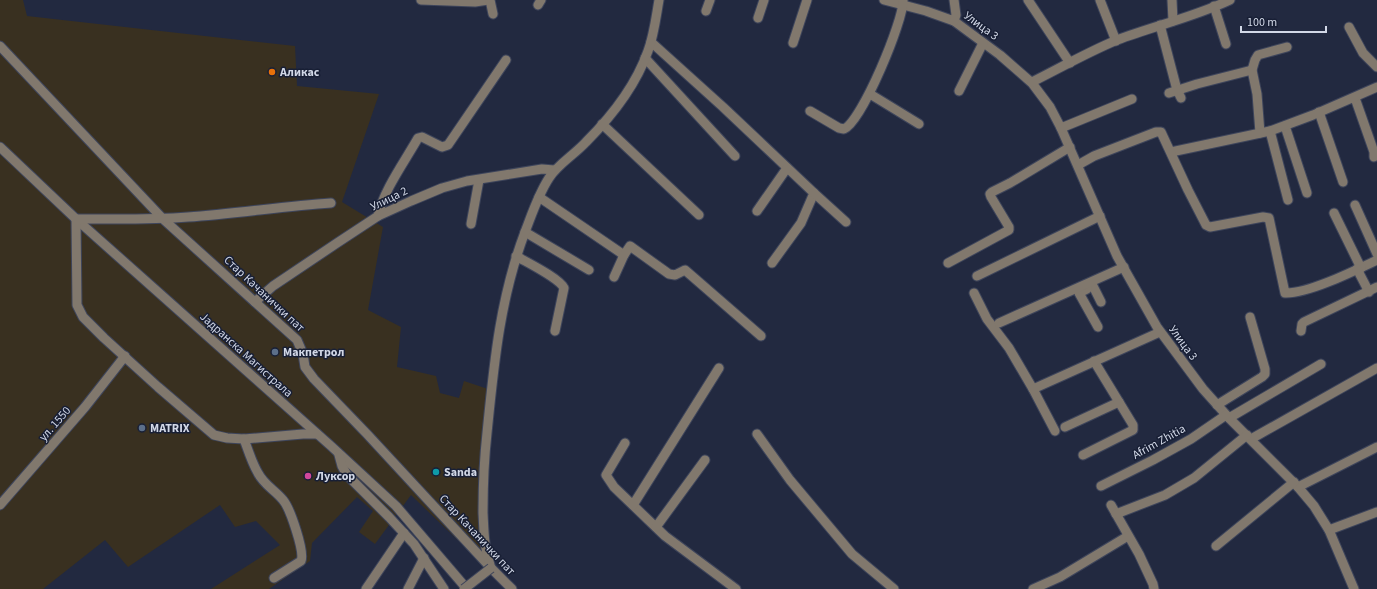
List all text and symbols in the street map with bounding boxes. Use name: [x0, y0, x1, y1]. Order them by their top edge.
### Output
street label: Улица 3: [960, 8, 1002, 45]
scale bar: [1241, 8, 1326, 34]
text: 100 m: [1247, 14, 1277, 31]
place label: Аликас: [279, 64, 320, 81]
marker: Аликас: [267, 67, 277, 77]
street label: Улица 2: [368, 183, 411, 215]
street label: Стар Качанички пат: [220, 252, 309, 336]
street label: Јадранска Магистрала: [196, 309, 296, 401]
street label: Улица 3: [1165, 322, 1202, 364]
place label: Макпетрол: [283, 344, 344, 361]
marker: Макпетрол: [270, 347, 280, 357]
street label: ул. 1550: [35, 403, 75, 445]
place label: MATRIX: [150, 420, 190, 437]
street label: Afrim Zhitia: [1129, 420, 1189, 464]
marker: MATRIX: [137, 423, 147, 433]
place label: Sanda: [444, 464, 477, 481]
marker: Sanda: [431, 467, 441, 477]
place label: Луксор: [315, 468, 355, 485]
marker: Луксор: [303, 471, 313, 481]
street label: Стар Качанички пат: [435, 491, 519, 580]

